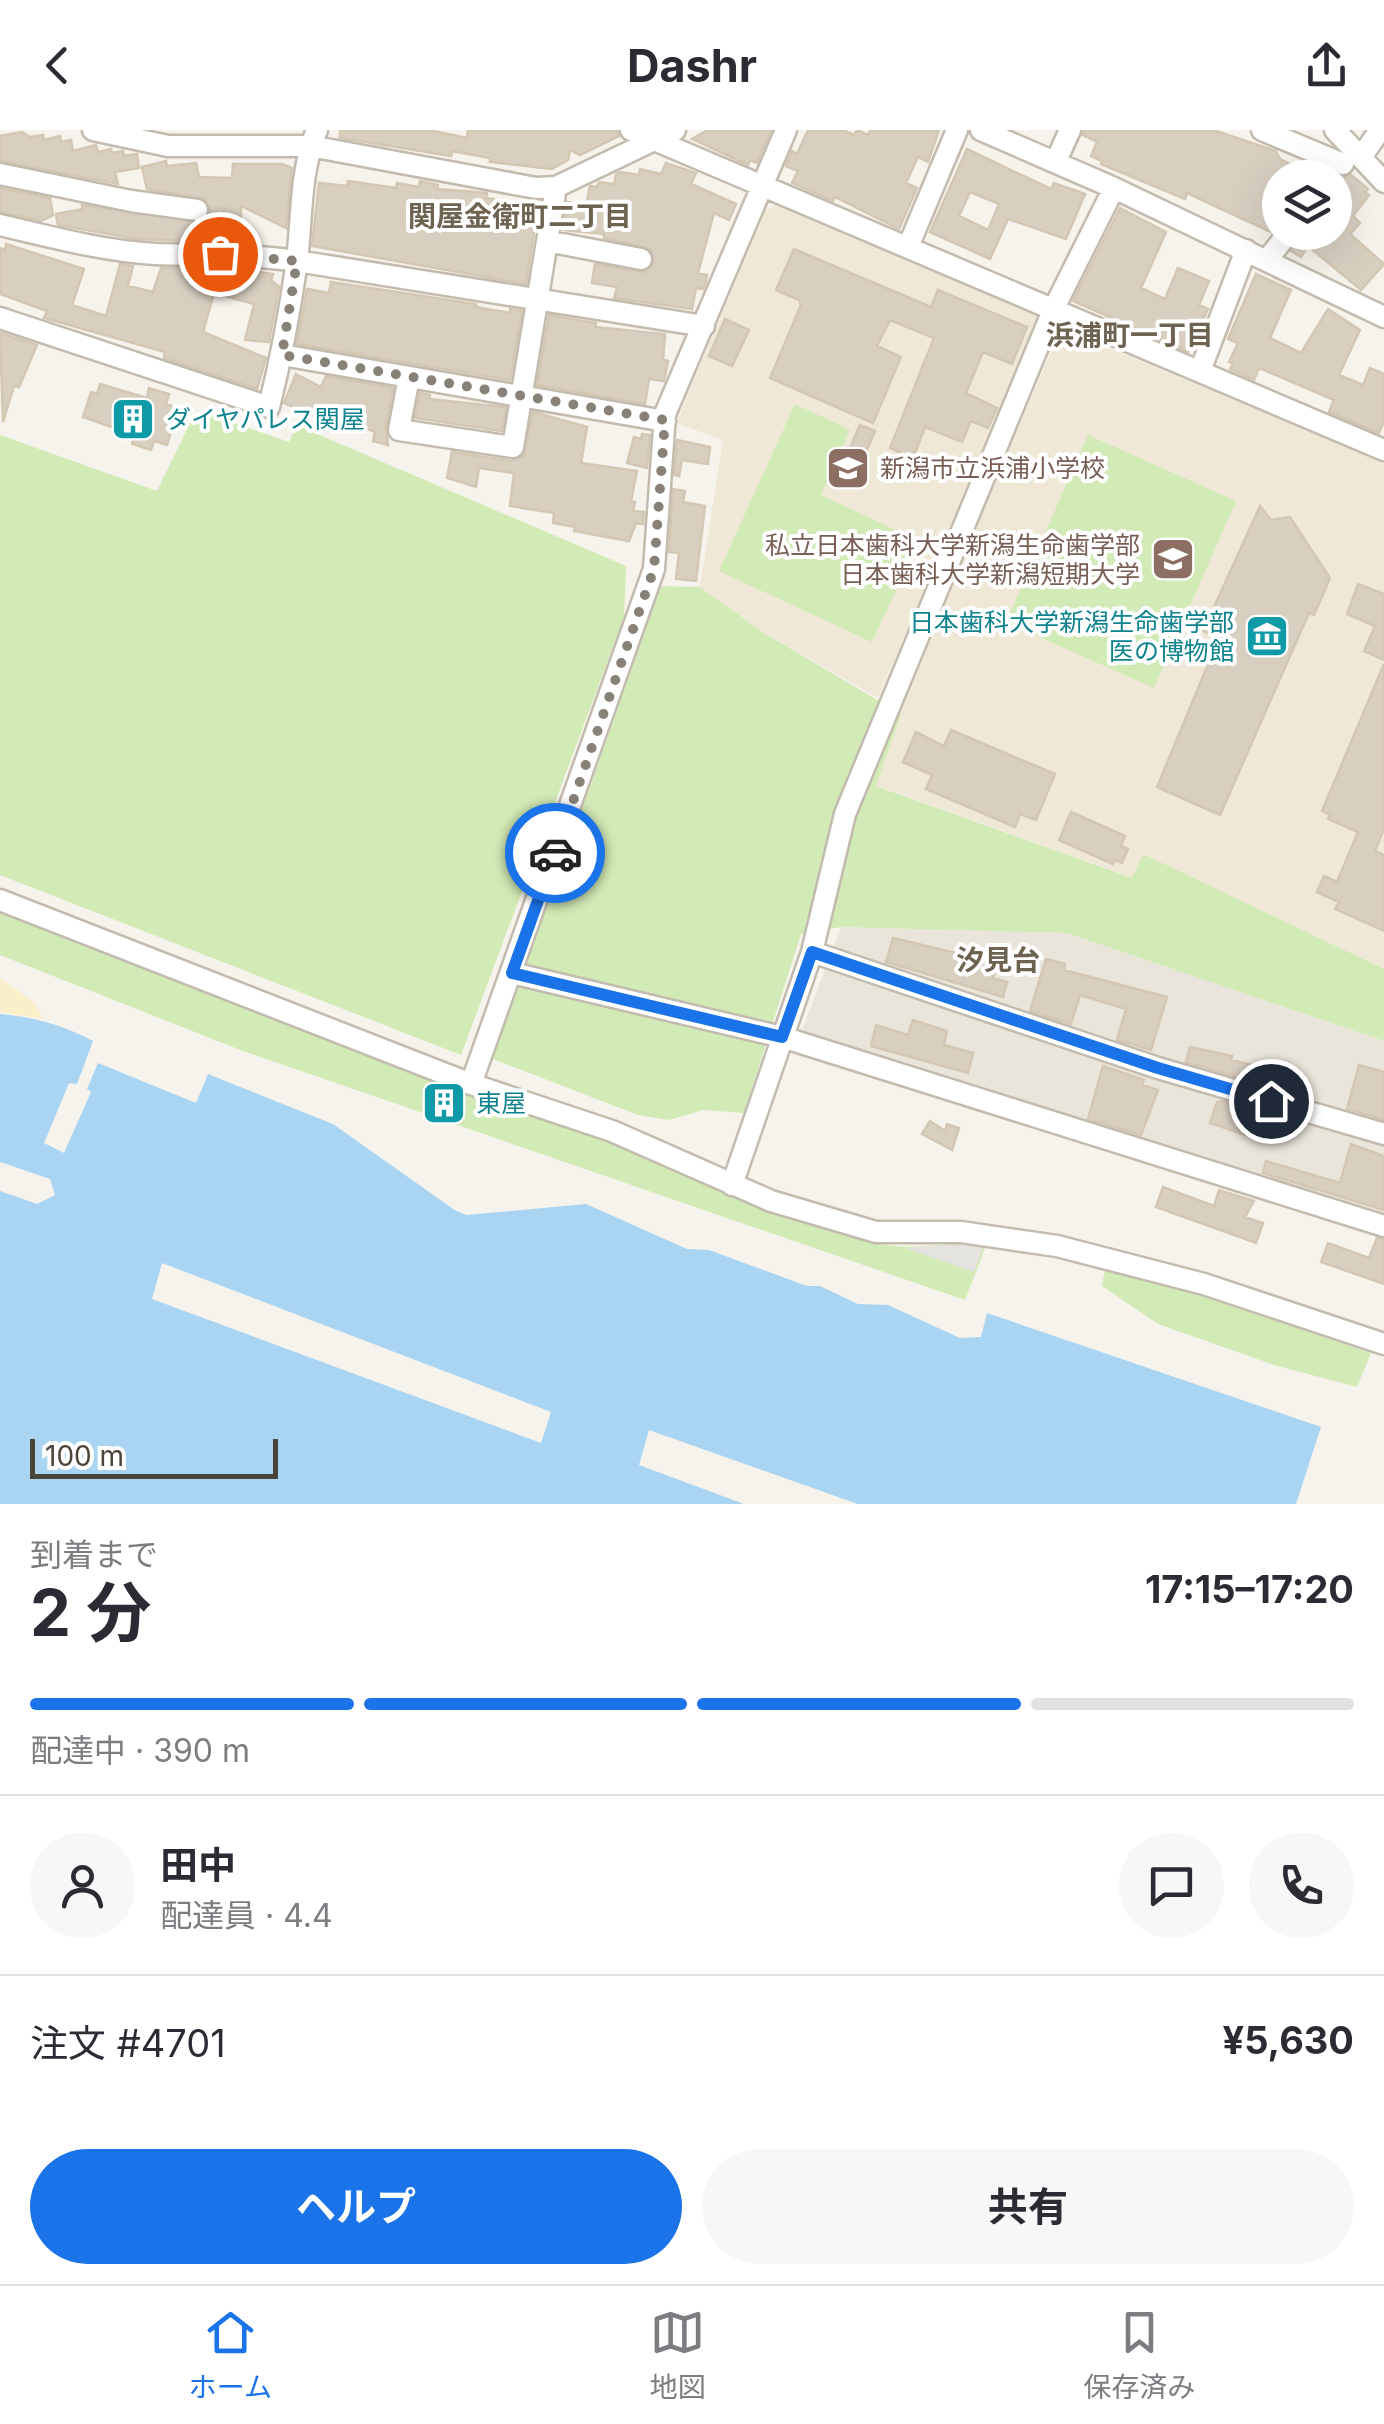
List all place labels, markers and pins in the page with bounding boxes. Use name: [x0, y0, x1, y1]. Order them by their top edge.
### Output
pin: [178, 212, 263, 297]
building icon: ダイヤパレス関屋: [110, 396, 156, 442]
place label: ダイヤパレス関屋: [166, 404, 365, 434]
school or university icon: 新潟市立浜浦小学校: [825, 445, 871, 491]
place label: 新潟市立浜浦小学校: [880, 453, 1105, 483]
place label: 私立日本歯科大学新潟生命歯学部 日本歯科大学新潟短期大学: [765, 530, 1140, 589]
school or university icon: 私立日本歯科大学新潟生命歯学部 日本歯科大学新潟短期大学: [1150, 536, 1196, 582]
place label: 日本歯科大学新潟生命歯学部 医の博物館: [909, 607, 1234, 666]
museum icon: 日本歯科大学新潟生命歯学部 医の博物館: [1244, 613, 1290, 659]
pin: [1229, 1059, 1314, 1144]
building icon: 東屋: [421, 1080, 467, 1126]
place label: 東屋: [476, 1088, 526, 1118]

